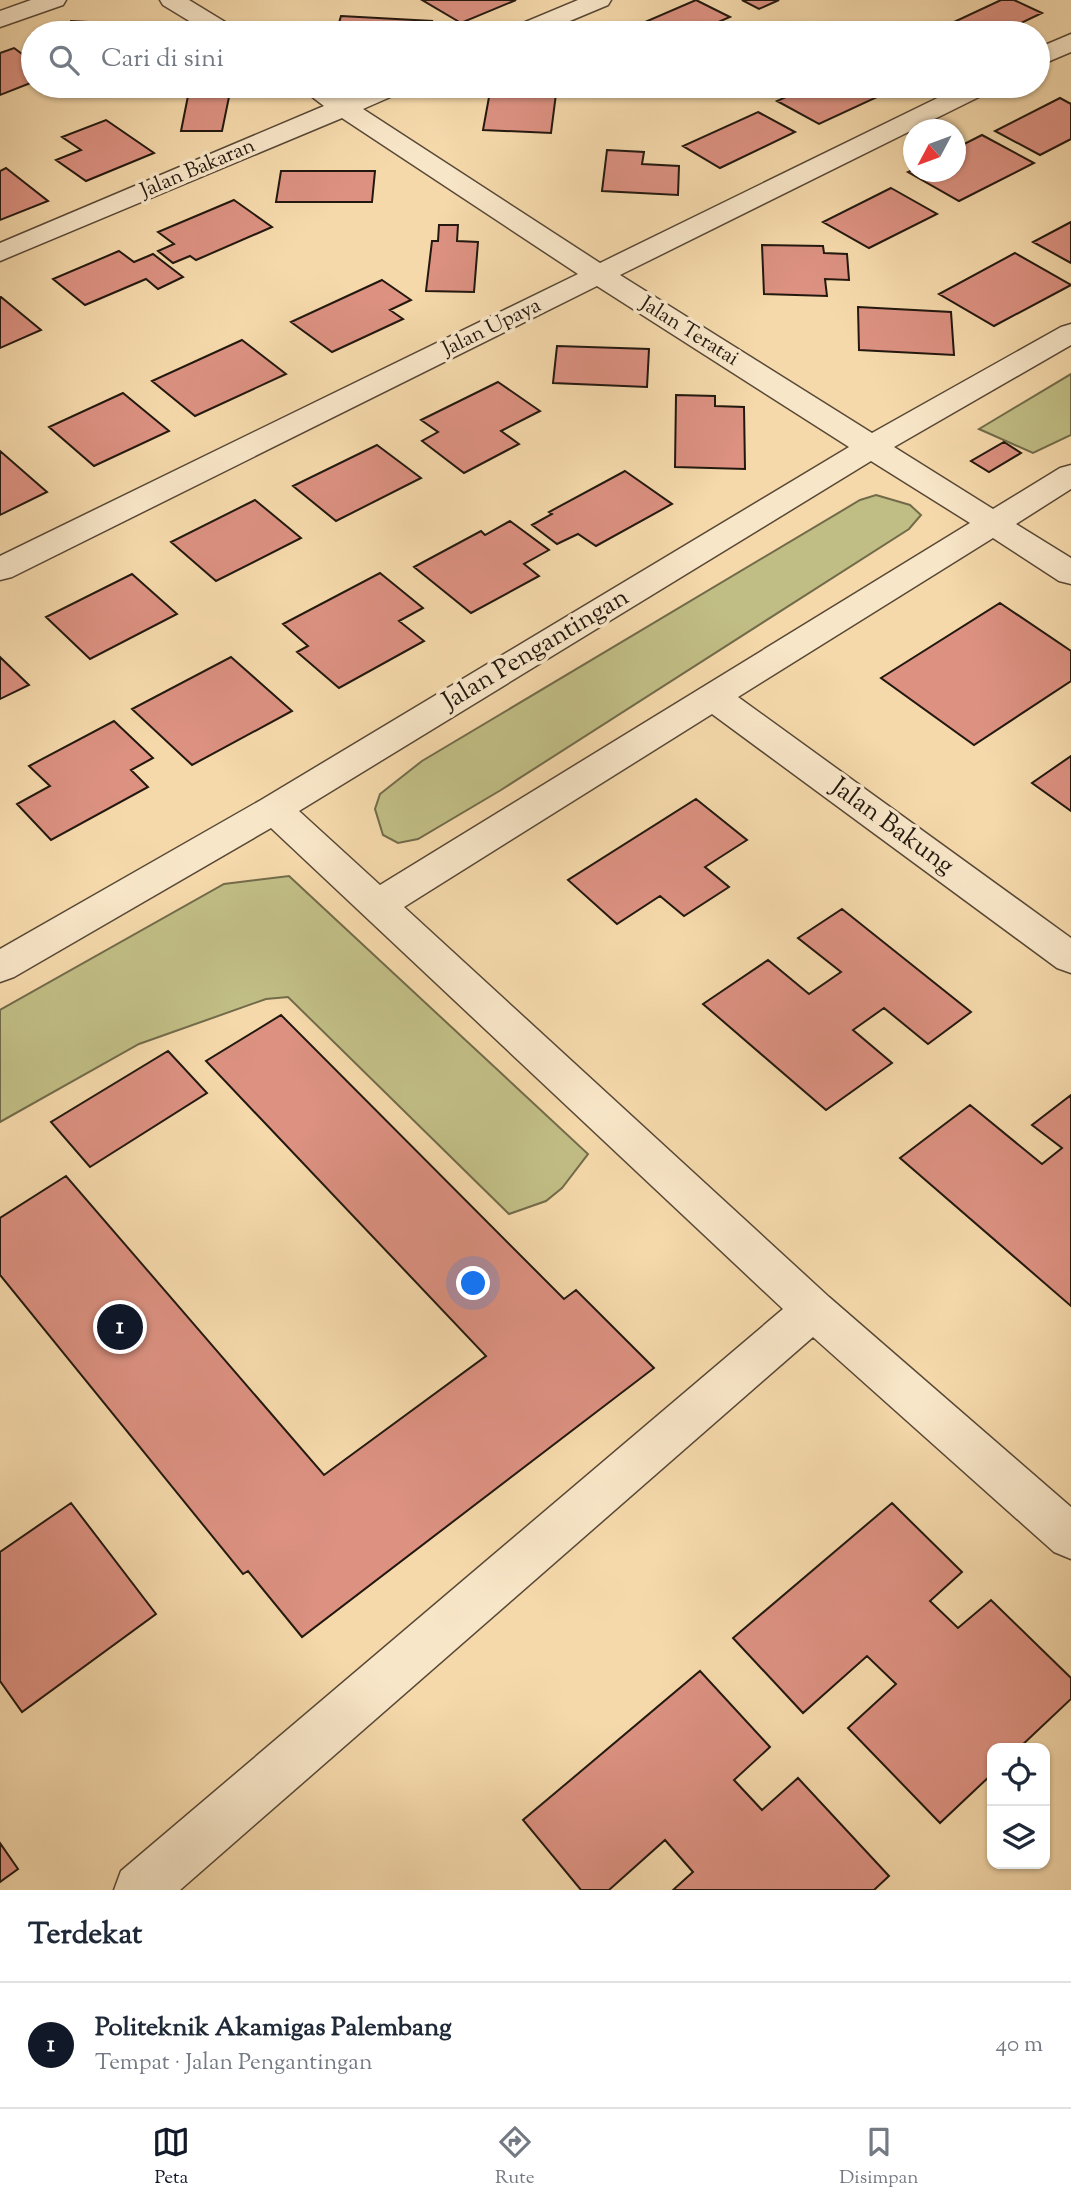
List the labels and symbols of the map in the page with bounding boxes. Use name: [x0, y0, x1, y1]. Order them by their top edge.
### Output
north arrow: [903, 119, 966, 182]
street label: Jalan Bakaran: [135, 131, 260, 207]
street label: Jalan Teratai: [633, 289, 744, 374]
street label: Jalan Upaya: [437, 291, 547, 365]
street label: Jalan Pengantingan: [434, 580, 636, 721]
street label: Jalan Bakung: [821, 768, 961, 884]
your location: [456, 1266, 490, 1300]
pin: 1: [97, 1301, 143, 1353]

